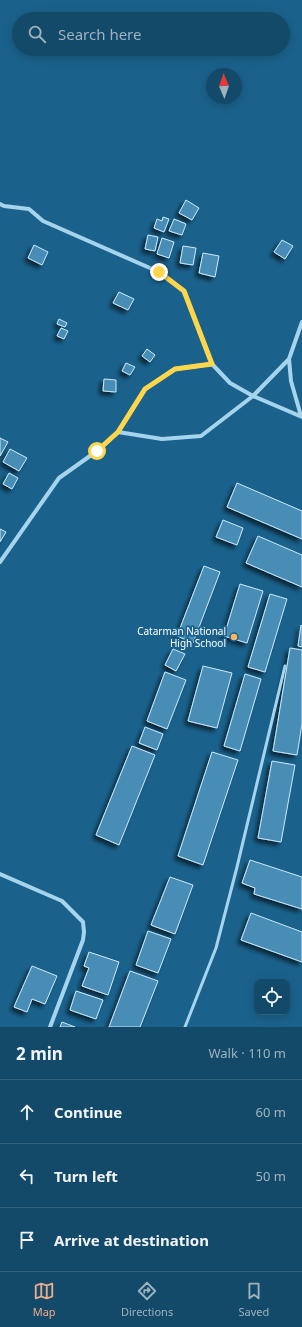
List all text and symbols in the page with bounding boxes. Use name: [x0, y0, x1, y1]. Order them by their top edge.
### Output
search box: [12, 12, 290, 56]
icon: search: [26, 23, 48, 45]
text: Search here: [58, 24, 141, 44]
north arrow: [206, 68, 242, 104]
route end: [150, 263, 168, 281]
route start: [88, 442, 106, 460]
place label: Catarman National High School: [137, 624, 226, 650]
marker: Catarman National High School: [229, 632, 239, 642]
map controls: [254, 979, 290, 1015]
button: locate: [254, 979, 290, 1015]
text: 2 min: [16, 1042, 63, 1065]
text: Walk · 110 m: [208, 1044, 286, 1062]
icon: ahead: [16, 1101, 38, 1123]
text: Continue: [54, 1102, 122, 1122]
text: 60 m: [256, 1103, 286, 1121]
icon: left: [16, 1165, 38, 1187]
text: Turn left: [54, 1166, 118, 1186]
text: 50 m: [256, 1167, 286, 1185]
icon: arrive: [16, 1229, 38, 1251]
text: Arrive at destination: [54, 1230, 209, 1250]
tab: Map: [33, 1280, 56, 1319]
tab: Directions: [121, 1280, 173, 1319]
tab: Saved: [239, 1280, 269, 1319]

